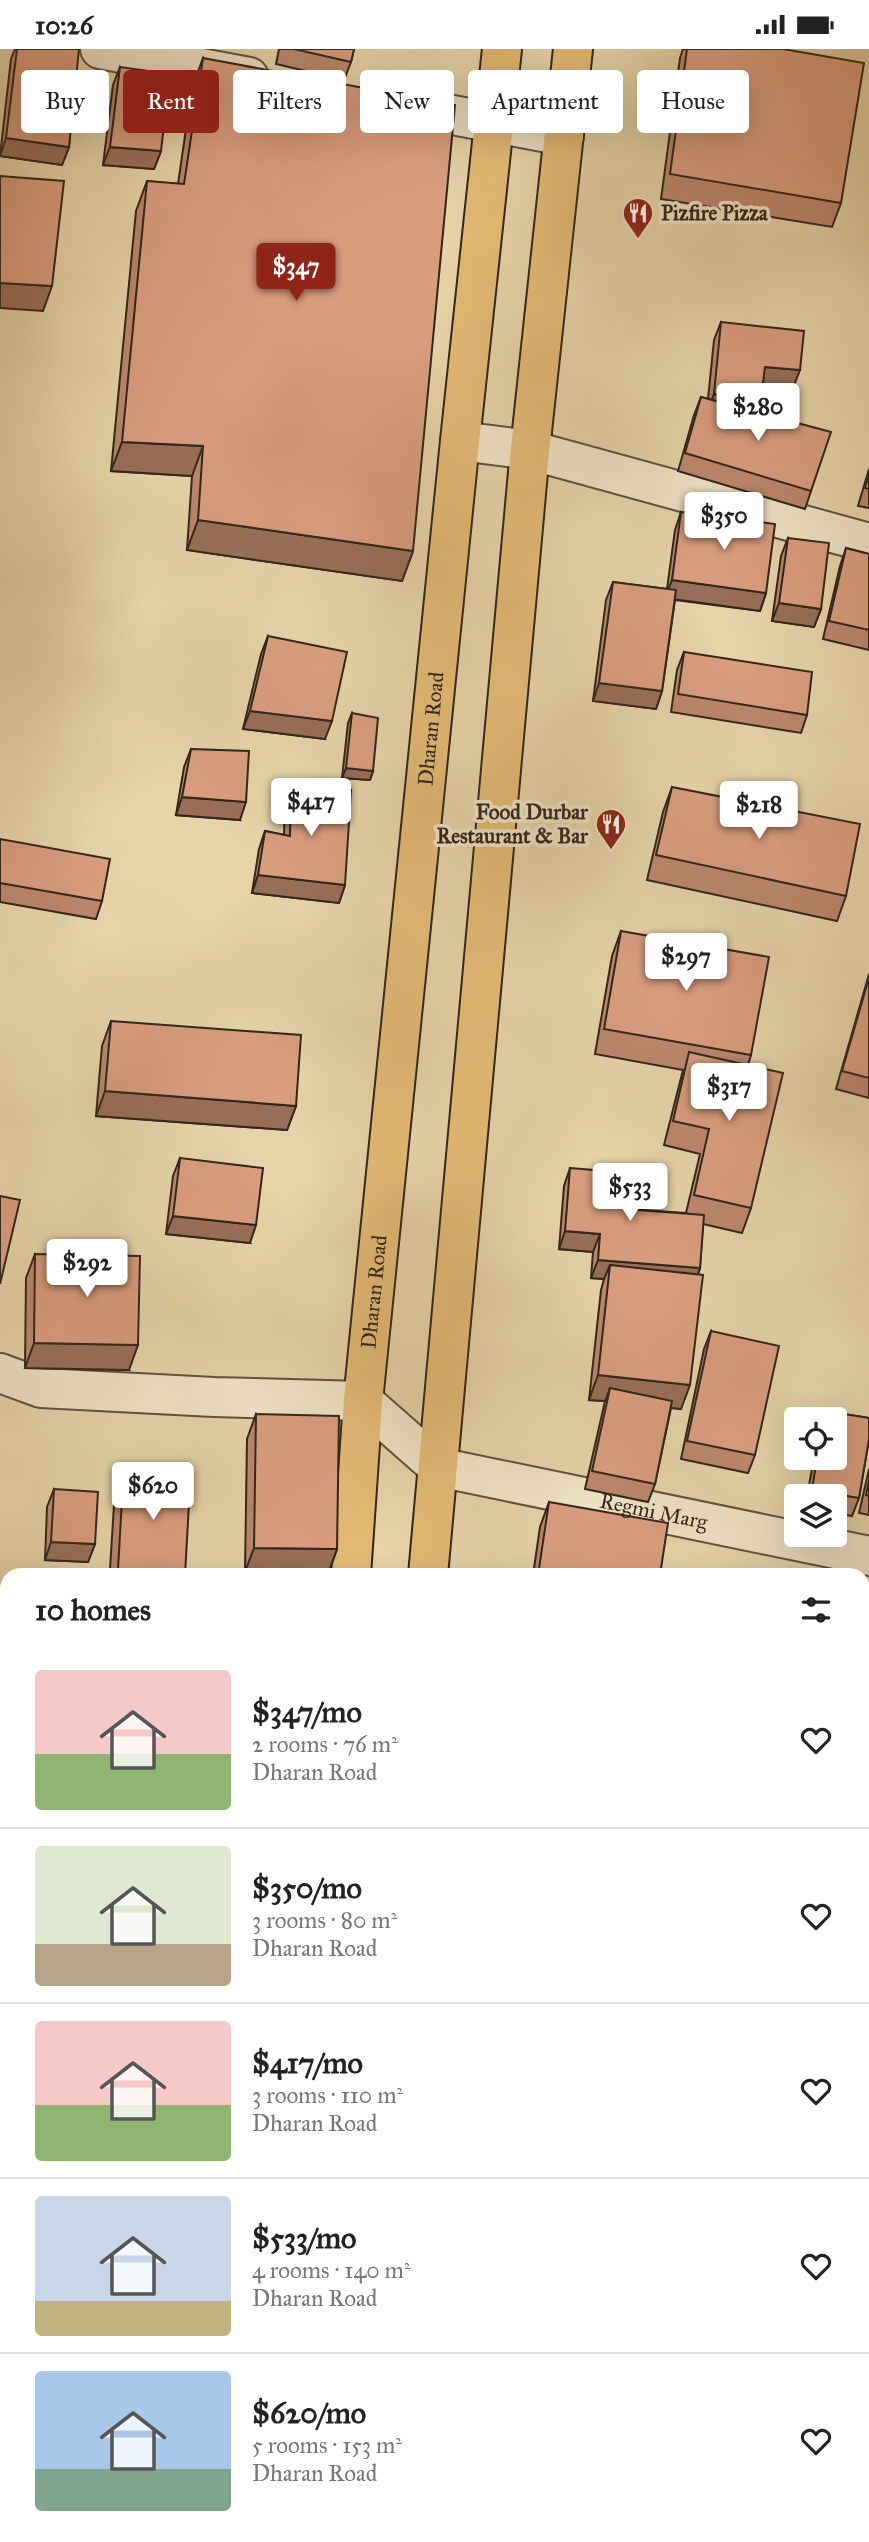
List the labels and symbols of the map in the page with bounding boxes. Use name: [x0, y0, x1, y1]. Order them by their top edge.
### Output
restaurant icon: Pizfire Pizza: [621, 196, 655, 240]
place label: Pizfire Pizza: [661, 200, 769, 226]
pin: $347: [255, 243, 337, 303]
pin: $280: [717, 383, 799, 443]
pin: $350: [683, 493, 765, 552]
street label: Dharan Road: [412, 670, 450, 787]
pin: $417: [270, 779, 352, 838]
pin: $218: [718, 781, 800, 841]
place label: Food Durbar Restaurant & Bar: [437, 799, 589, 849]
restaurant icon: Food Durbar Restaurant & Bar: [594, 807, 628, 851]
pin: $297: [645, 933, 727, 993]
pin: $317: [688, 1063, 770, 1123]
pin: $533: [589, 1163, 671, 1223]
street label: Dharan Road: [355, 1233, 393, 1350]
pin: $292: [46, 1239, 128, 1299]
pin: $620: [112, 1463, 194, 1522]
street label: Regmi Marg: [597, 1488, 710, 1535]

